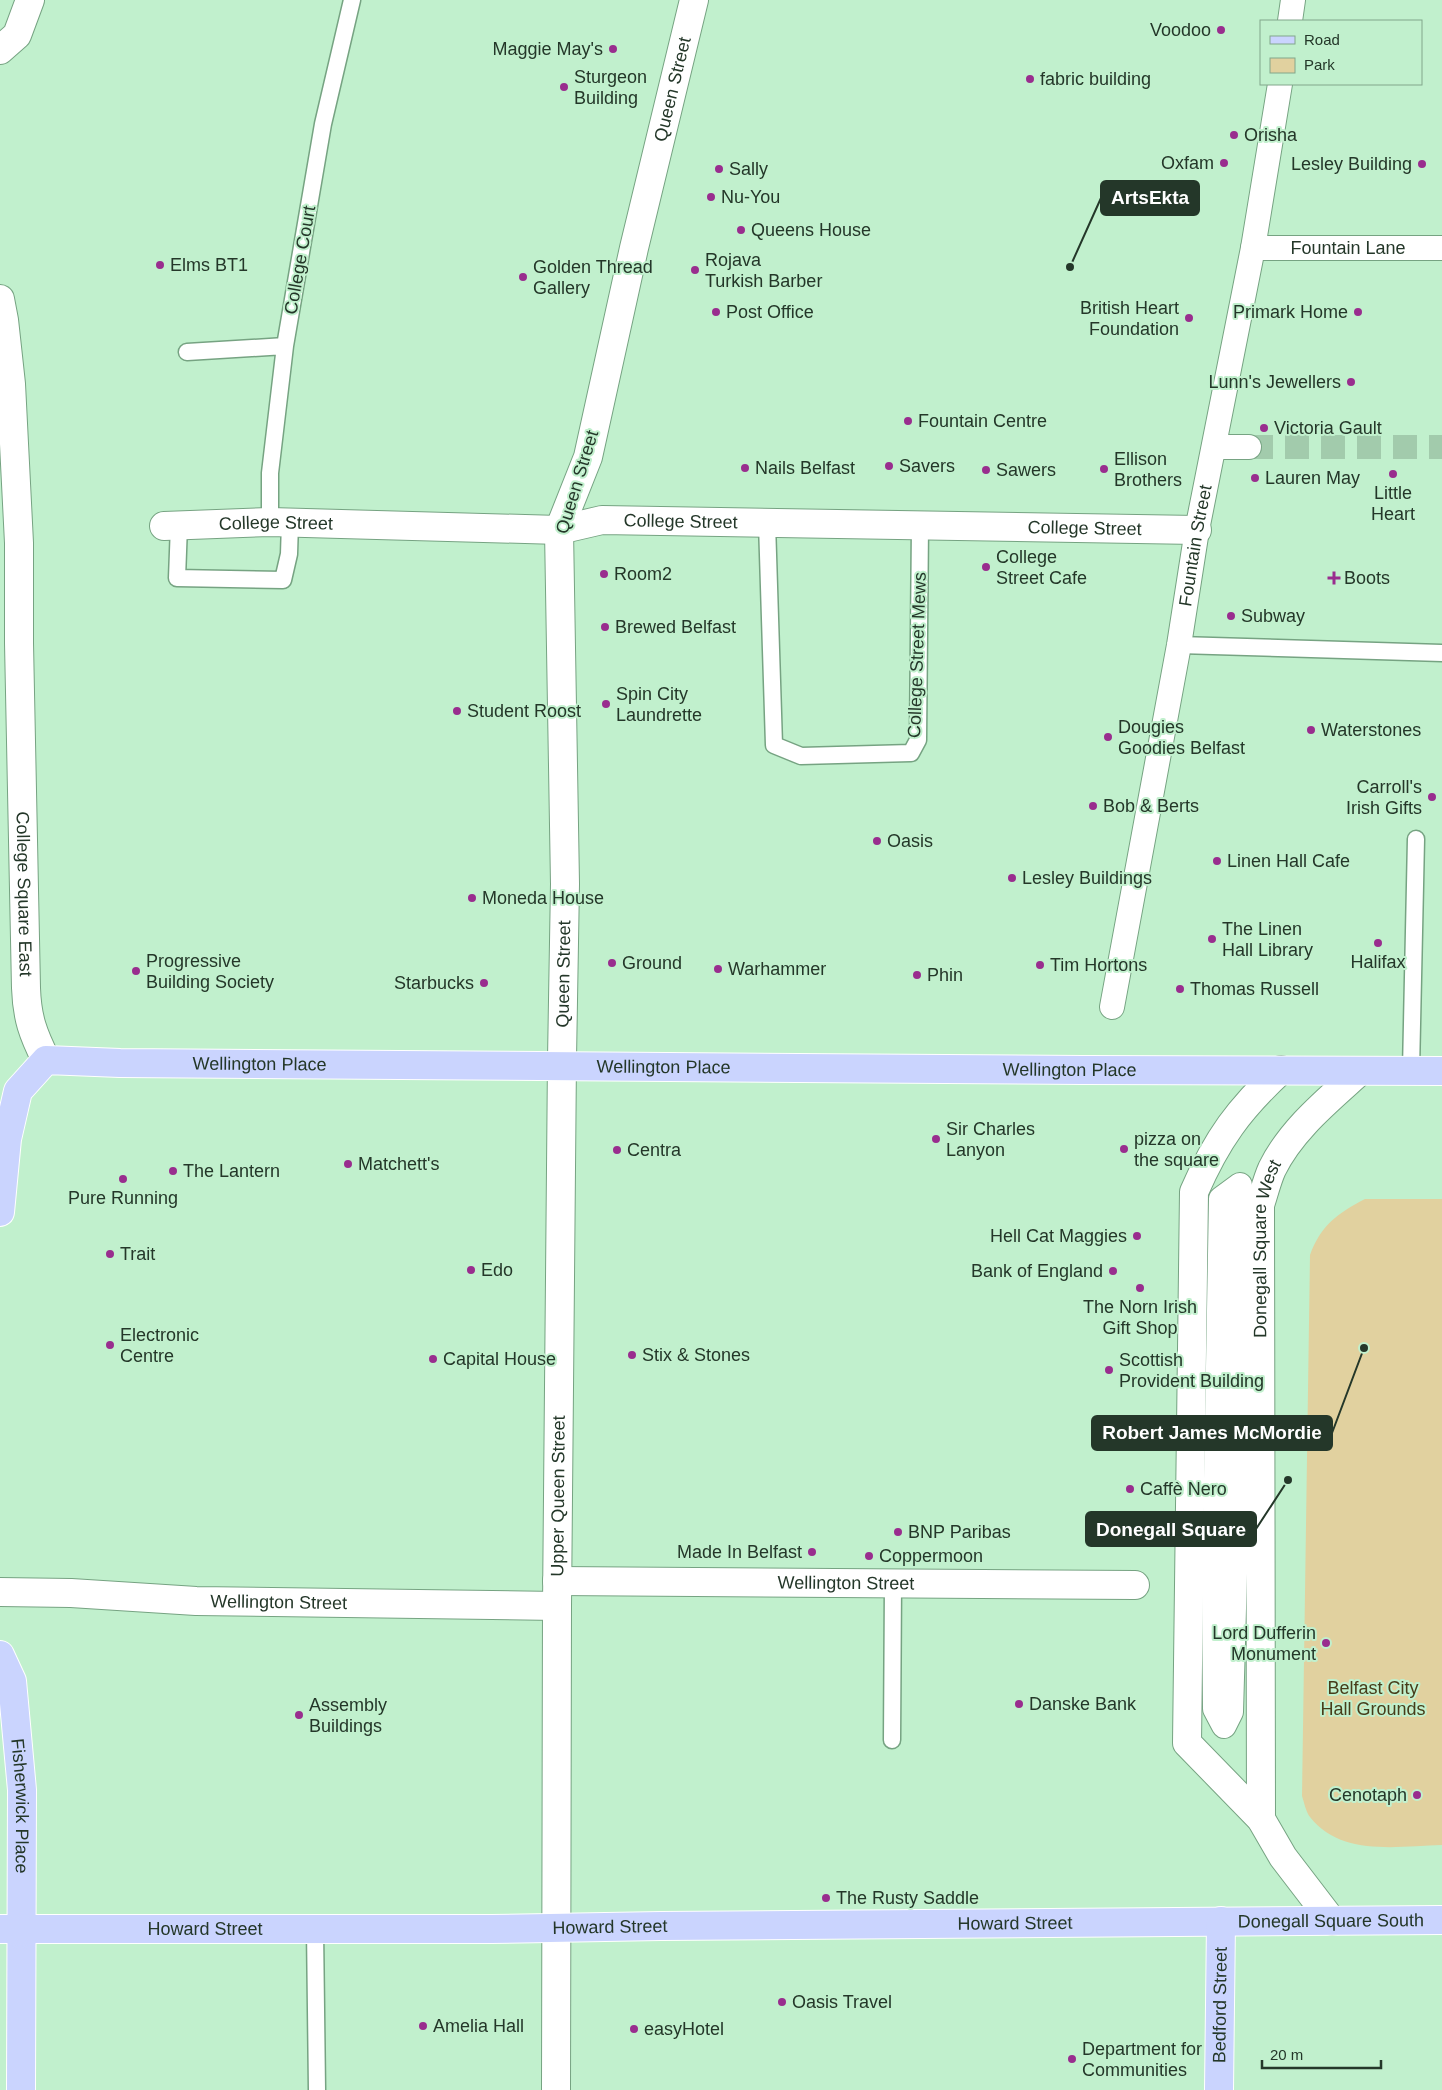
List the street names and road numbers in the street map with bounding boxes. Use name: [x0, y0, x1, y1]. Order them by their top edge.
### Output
street label: Queen Street: [650, 35, 695, 144]
street label: College Court: [281, 204, 319, 316]
street label: Fountain Lane: [1290, 238, 1406, 258]
street label: Queen Street: [552, 428, 602, 536]
street label: Fountain Street: [1175, 483, 1216, 608]
street label: College Street: [623, 510, 738, 532]
street label: College Street: [219, 512, 333, 534]
street label: College Street: [1027, 517, 1142, 539]
street label: College Street Mews: [904, 572, 930, 738]
street label: College Square East: [12, 811, 36, 977]
street label: Queen Street: [553, 920, 574, 1028]
street label: Wellington Place: [193, 1054, 327, 1075]
street label: Wellington Place: [597, 1056, 731, 1077]
street label: Wellington Place: [1003, 1059, 1137, 1080]
street label: Donegall Square West: [1250, 1156, 1285, 1338]
street label: Upper Queen Street: [547, 1415, 569, 1577]
street label: Wellington Street: [777, 1573, 914, 1593]
street label: Wellington Street: [210, 1591, 347, 1613]
street label: Fisherwick Place: [7, 1738, 32, 1873]
street label: Donegall Square South: [1238, 1910, 1424, 1932]
street label: Howard Street: [957, 1913, 1073, 1934]
street label: Howard Street: [552, 1916, 668, 1938]
street label: Howard Street: [147, 1919, 263, 1939]
street label: Bedford Street: [1209, 1947, 1231, 2063]

